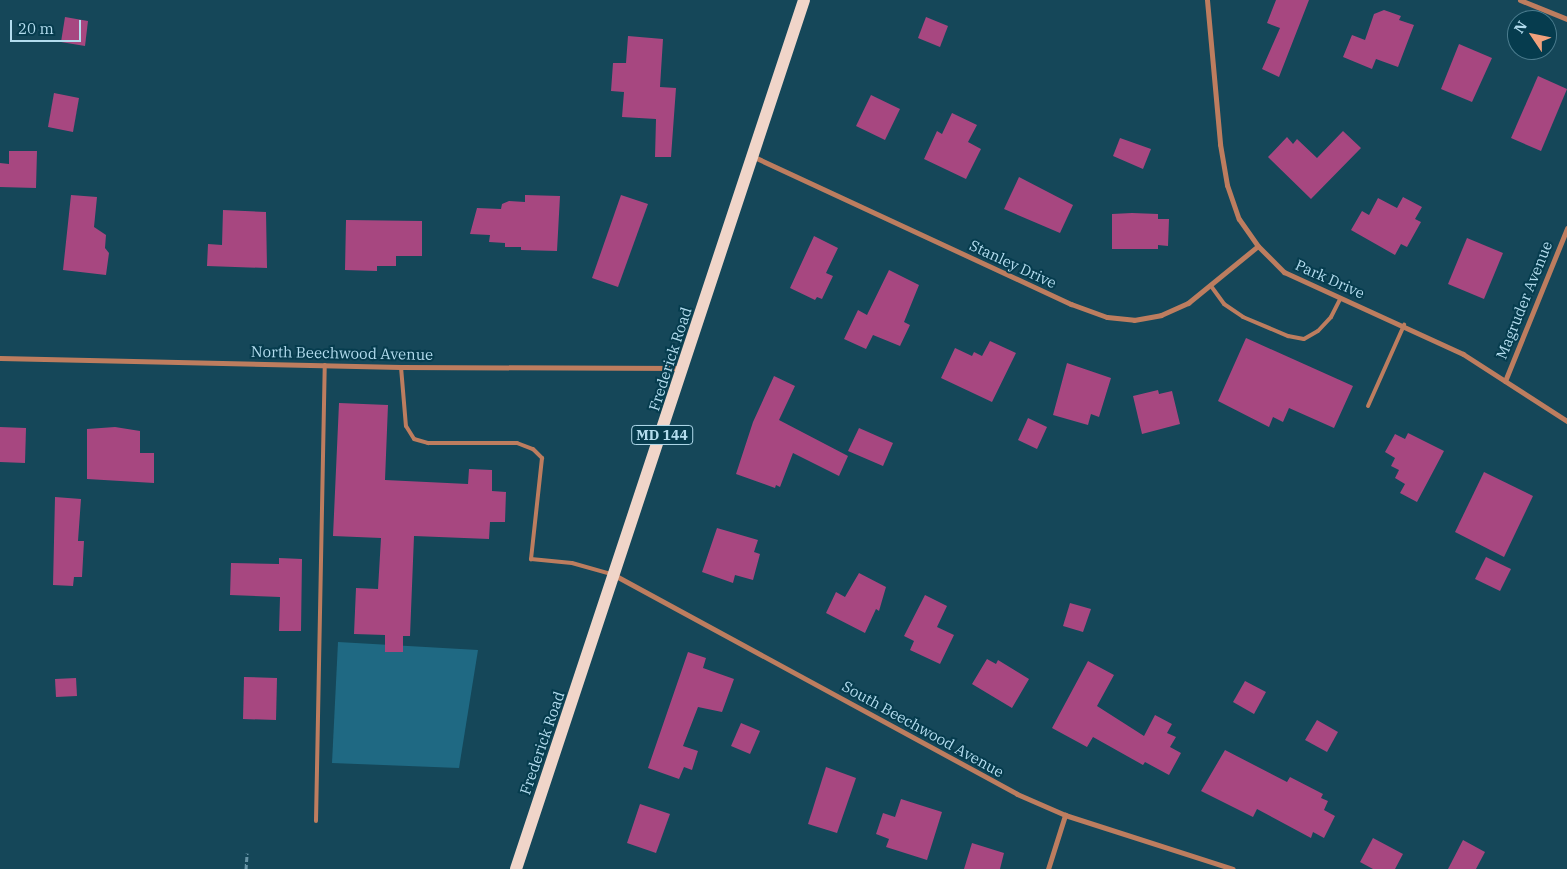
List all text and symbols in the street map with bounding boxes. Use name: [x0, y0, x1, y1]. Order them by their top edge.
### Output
scale bar: [12, 10, 84, 42]
north arrow: [1507, 10, 1557, 60]
text: N: [1510, 18, 1531, 37]
text: 20 m: [18, 19, 54, 38]
street label: Stanley Drive: [967, 236, 1059, 292]
street label: Magruder Avenue: [1492, 238, 1556, 362]
street label: Park Drive: [1292, 256, 1368, 302]
street label: Frederick Road: [645, 305, 695, 413]
street label: North Beechwood Avenue: [251, 342, 433, 364]
road number: MD 144: [631, 424, 693, 446]
street label: South Beechwood Avenue: [839, 677, 1007, 781]
street label: Frederick Road: [516, 689, 568, 797]

